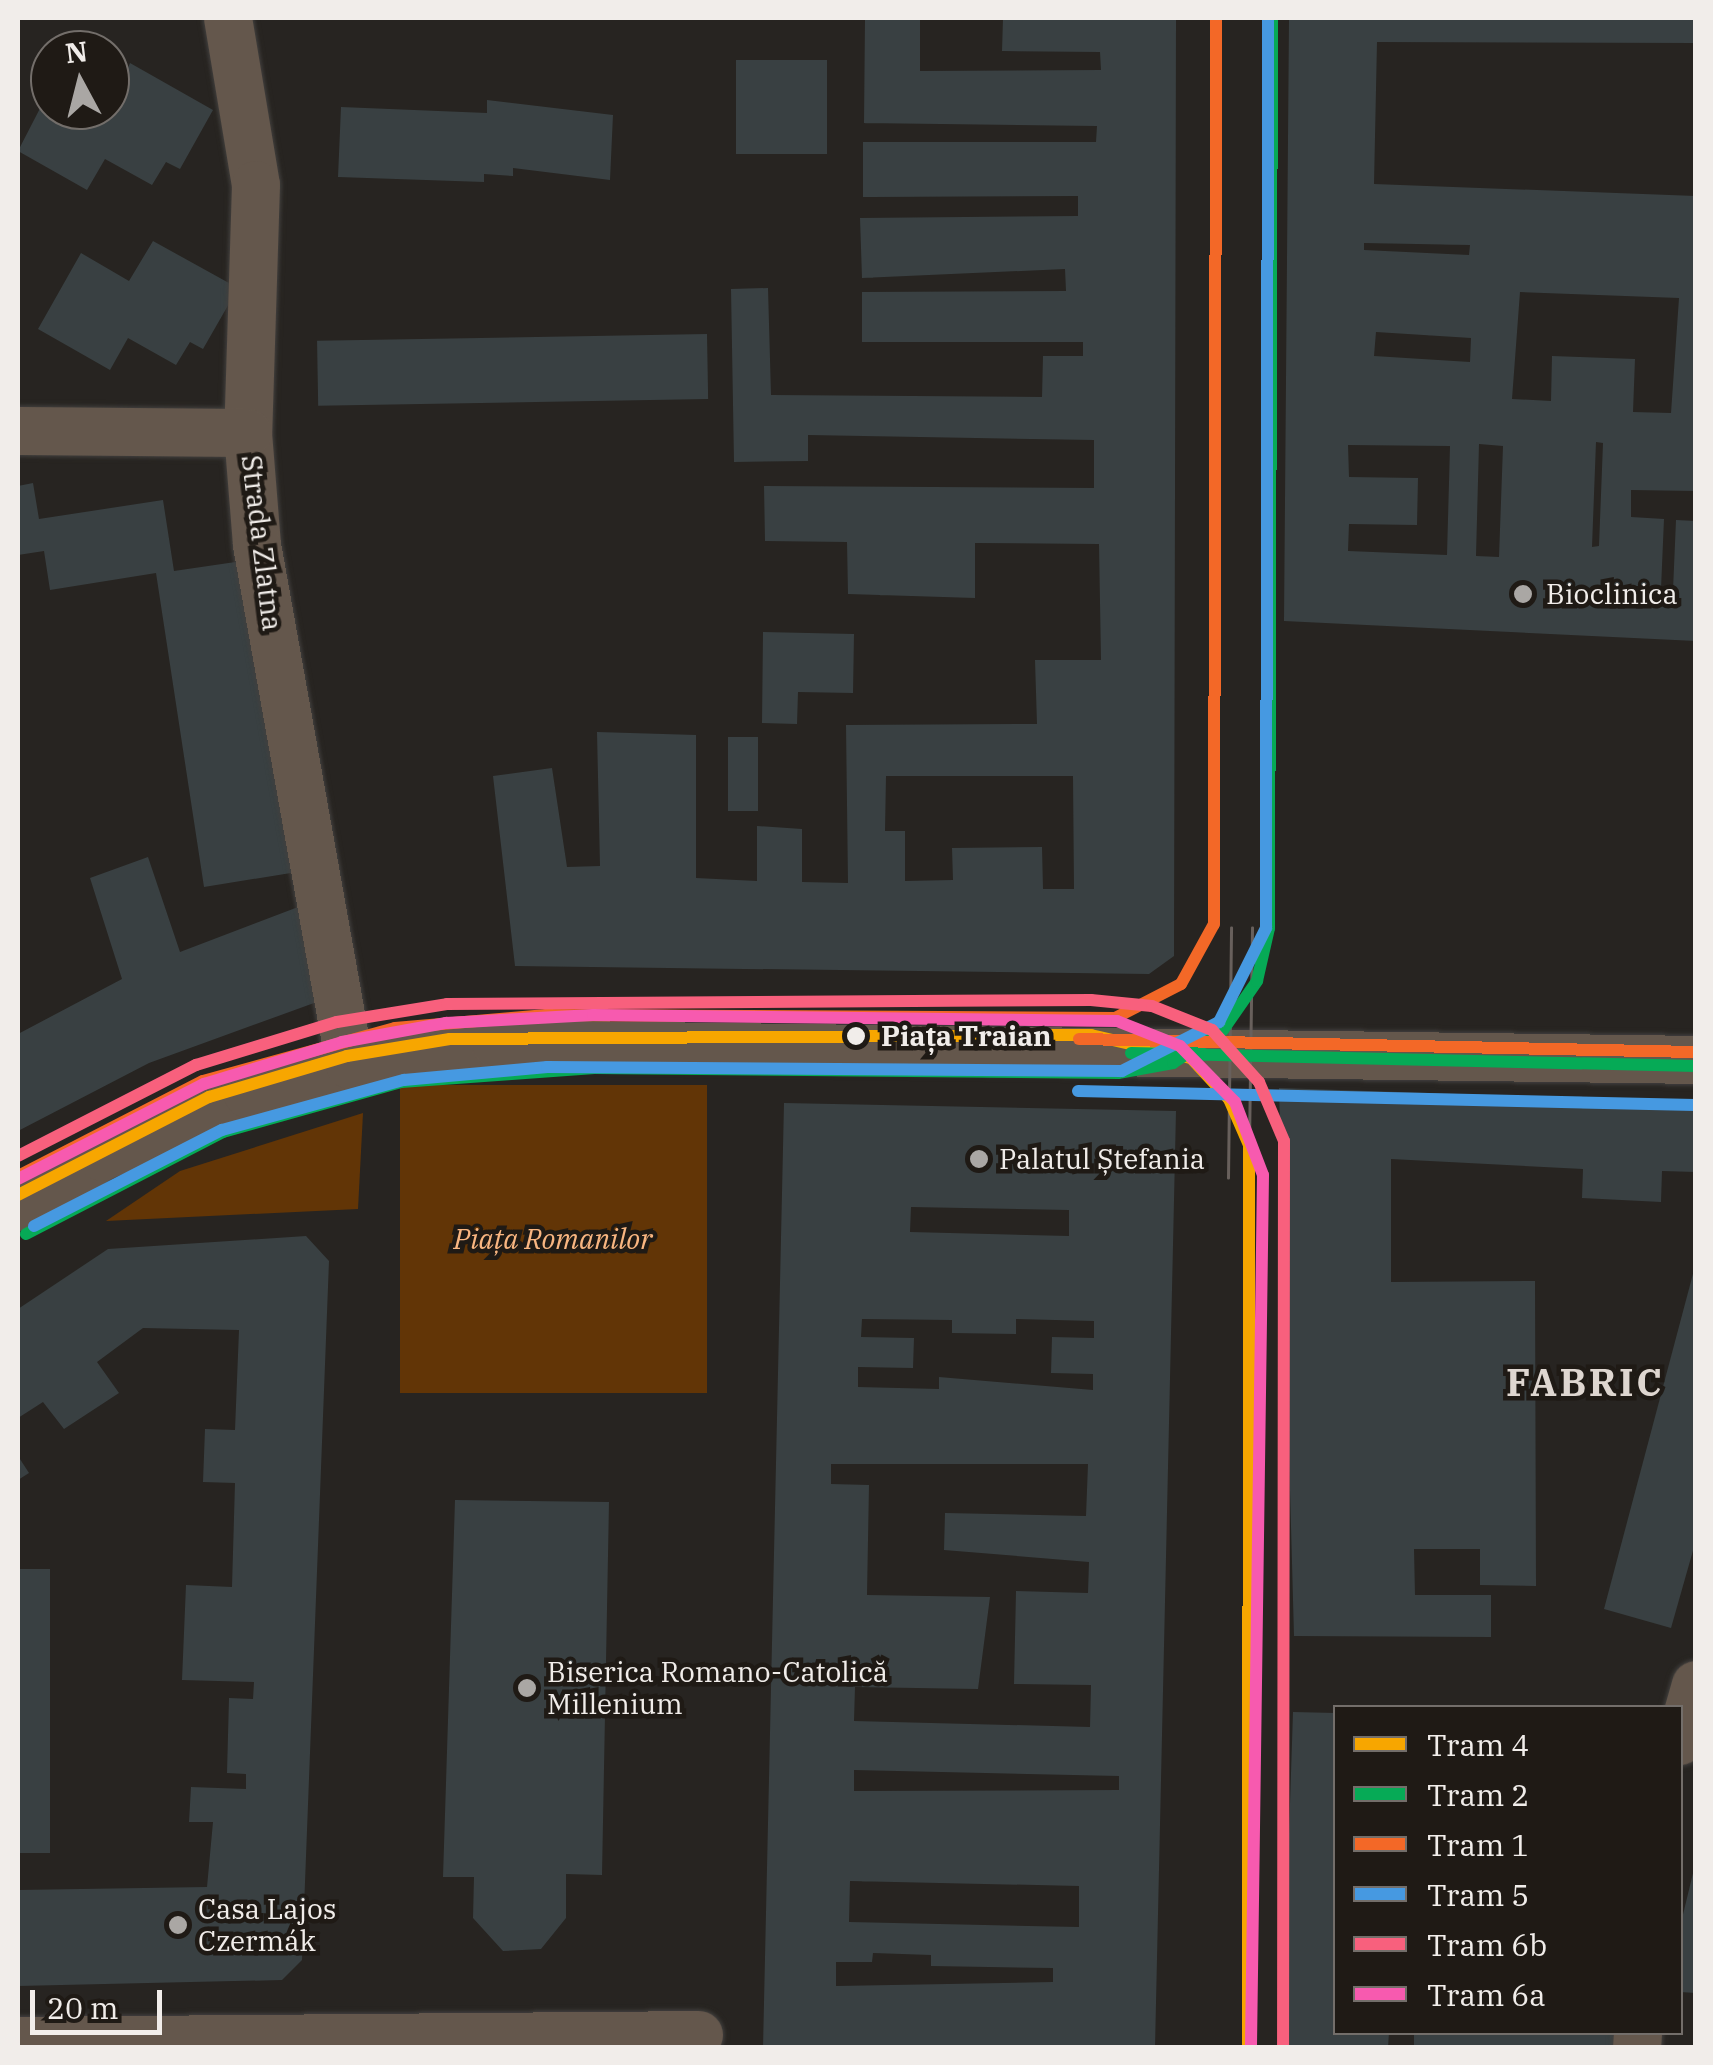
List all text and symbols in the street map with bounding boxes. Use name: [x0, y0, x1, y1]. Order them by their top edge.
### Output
north arrow: [30, 30, 130, 130]
text: N: [63, 32, 90, 71]
street label: Strada Zlatna: [235, 453, 289, 633]
place label: Bioclinica: [1546, 577, 1678, 611]
marker: Bioclinica: [1510, 581, 1536, 607]
place label: Piața Traian: [881, 1019, 1052, 1053]
marker: Piața Traian: [840, 1020, 872, 1052]
place label: Palatul Ștefania: [999, 1142, 1205, 1176]
marker: Palatul Ștefania: [968, 1148, 990, 1170]
park label: Piața Romanilor: [454, 1222, 652, 1256]
district label: FABRIC: [1506, 1359, 1664, 1405]
place label: Biserica Romano-Catolică Millenium: [547, 1655, 888, 1721]
marker: Biserica Romano-Catolică Millenium: [516, 1677, 538, 1699]
legend: [1333, 1705, 1683, 2035]
text: Tram 4: [1427, 1725, 1529, 1764]
text: Tram 2: [1427, 1775, 1529, 1814]
text: Tram 1: [1427, 1825, 1529, 1864]
text: Tram 5: [1427, 1875, 1529, 1914]
place label: Casa Lajos Czermák: [198, 1892, 336, 1958]
marker: Casa Lajos Czermák: [167, 1914, 189, 1936]
text: Tram 6b: [1427, 1925, 1547, 1964]
scale bar: [35, 1970, 168, 2032]
text: Tram 6a: [1427, 1975, 1546, 2014]
text: 20 m: [47, 1988, 119, 2027]

